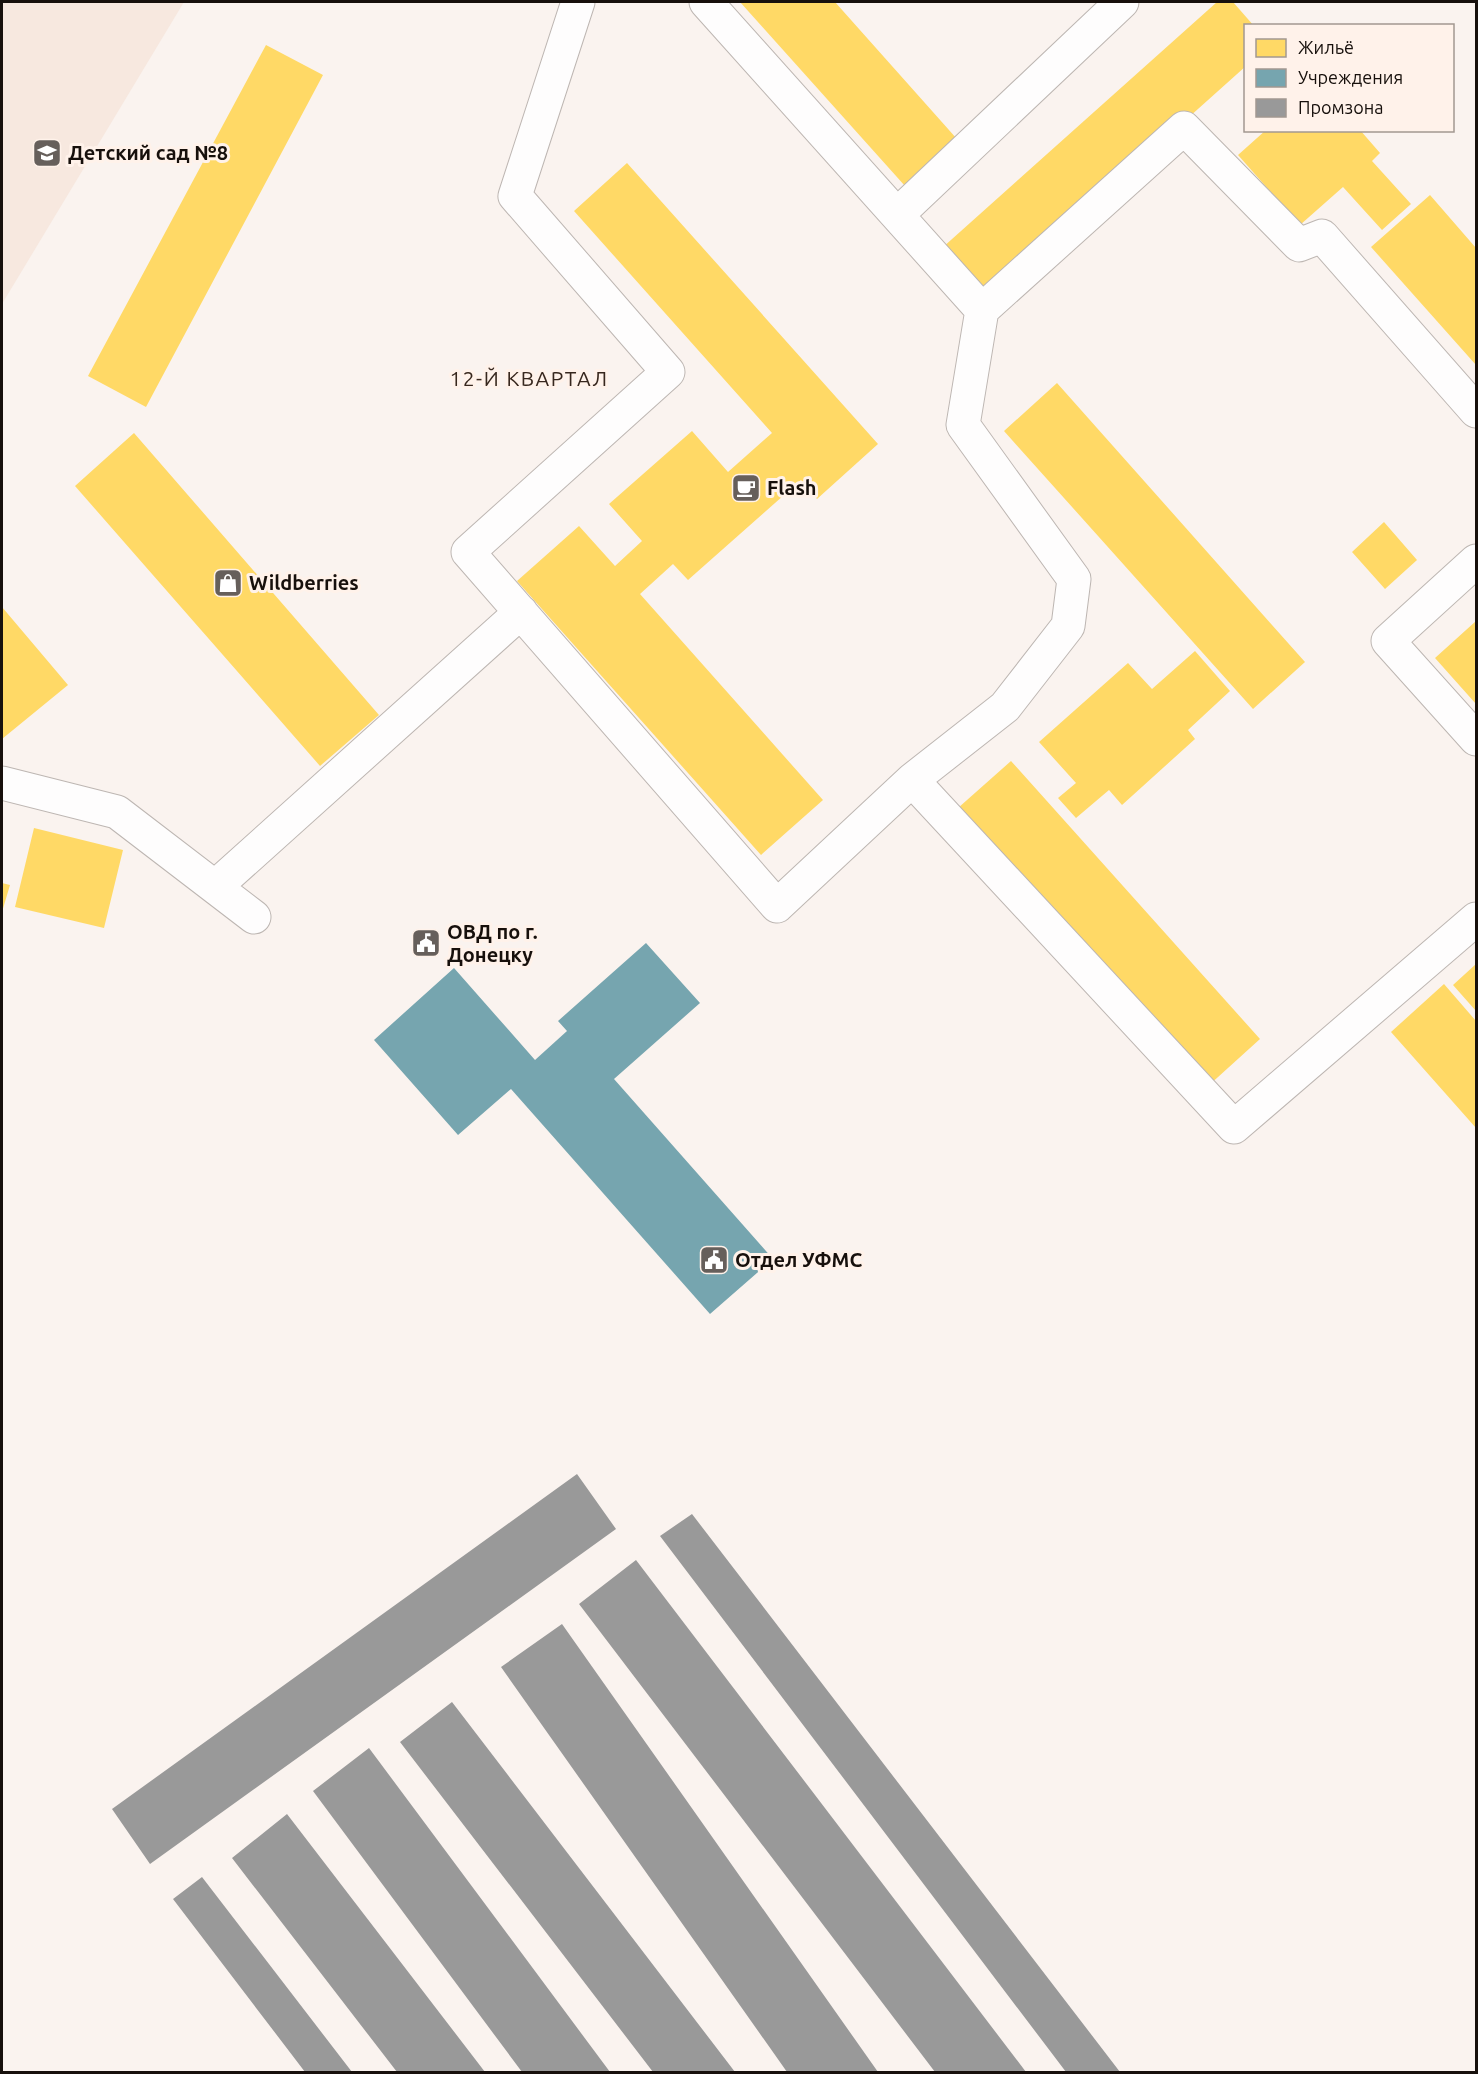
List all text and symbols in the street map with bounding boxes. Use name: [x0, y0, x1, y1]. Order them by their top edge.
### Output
legend: [1244, 24, 1454, 132]
text: Жильё: [1298, 37, 1354, 57]
text: Учреждения: [1298, 67, 1403, 87]
text: Промзона: [1298, 97, 1383, 117]
school or university icon: Детский сад №8: [31, 137, 63, 169]
place label: Детский сад №8: [68, 141, 228, 164]
district label: 12-Й КВАРТАЛ: [449, 366, 609, 390]
cafe icon: Flash: [730, 472, 762, 504]
place label: Flash: [767, 476, 817, 499]
shop icon: Wildberries: [212, 567, 244, 599]
place label: Wildberries: [249, 571, 359, 594]
place label: ОВД по г. Донецку: [447, 920, 538, 966]
public building icon: ОВД по г. Донецку: [410, 927, 442, 959]
public building icon: Отдел УФМС: [698, 1244, 730, 1276]
place label: Отдел УФМС: [735, 1248, 862, 1271]

